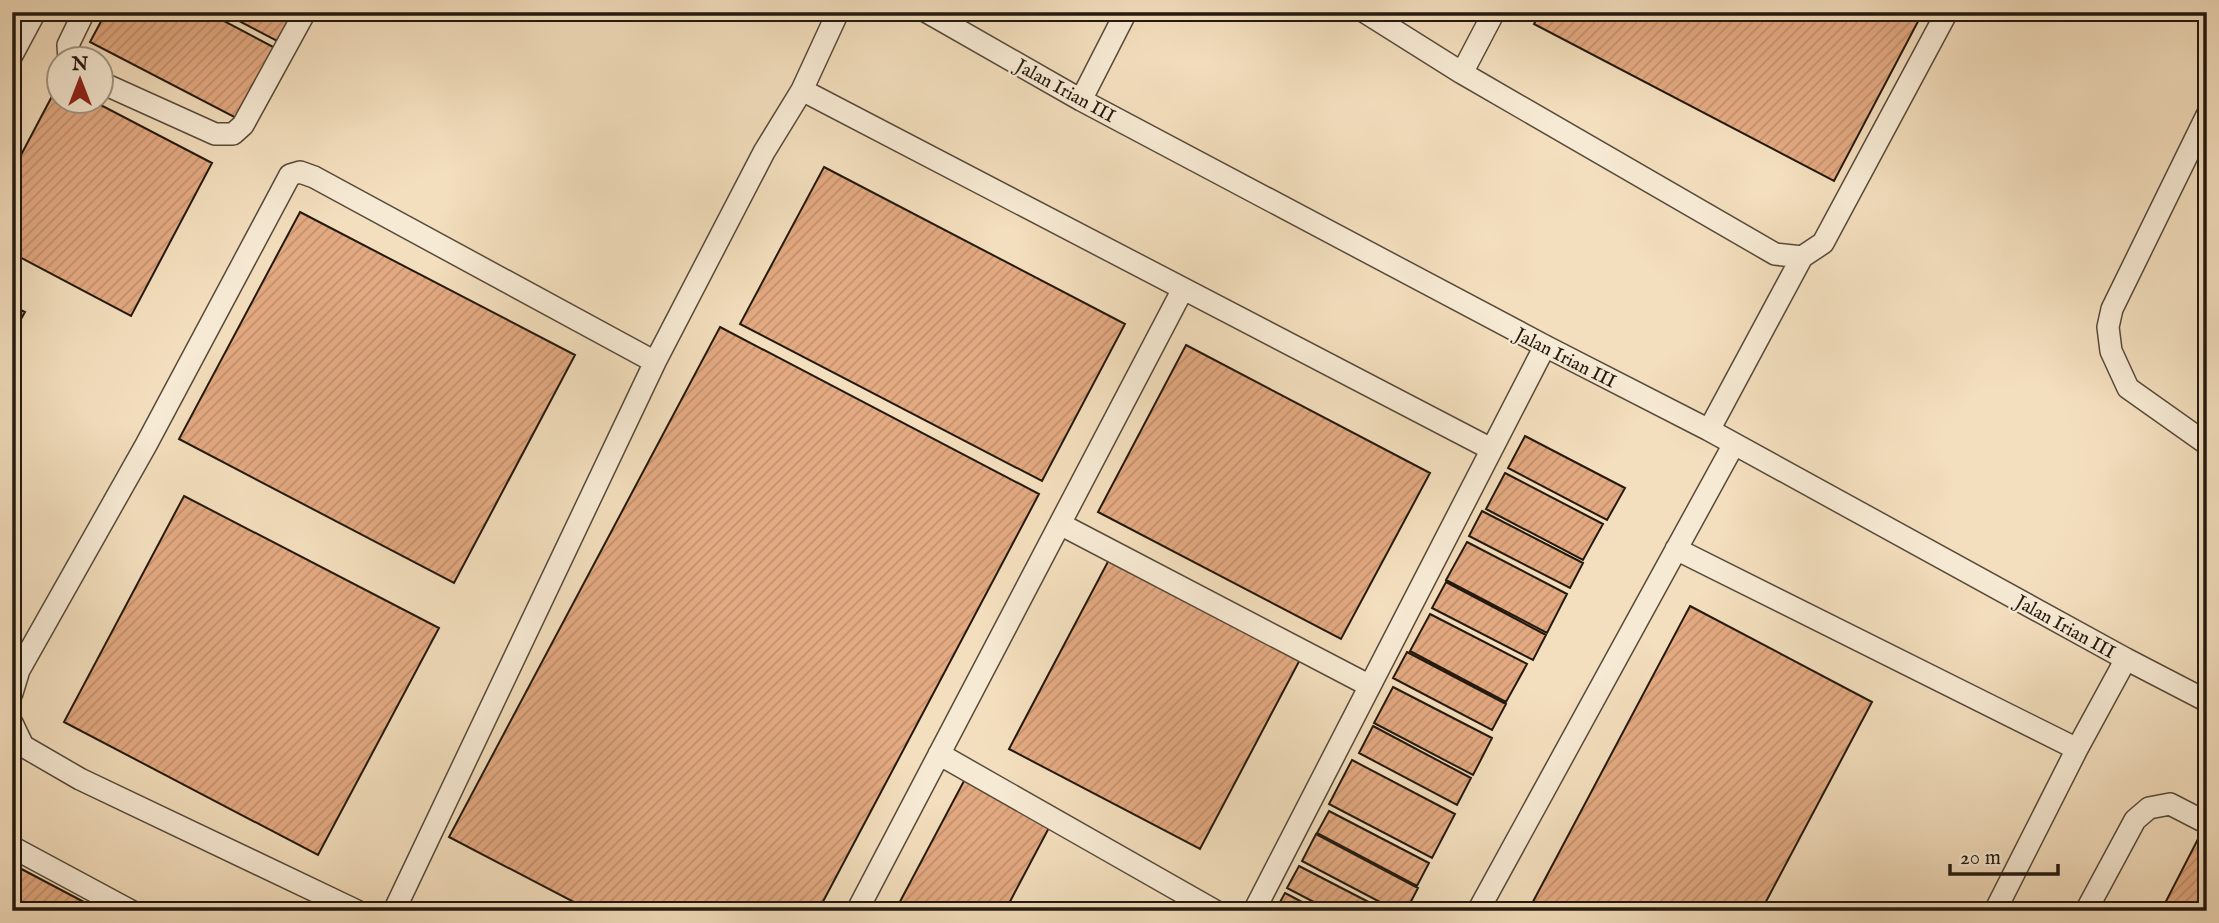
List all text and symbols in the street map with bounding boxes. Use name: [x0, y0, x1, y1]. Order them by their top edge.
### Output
north arrow: [46, 46, 116, 116]
text: N: [71, 53, 89, 77]
street label: Jalan Irian III: [1009, 54, 1119, 129]
street label: Jalan Irian III: [1509, 322, 1620, 395]
street label: Jalan Irian III: [2009, 590, 2119, 665]
scale bar: [1950, 832, 2058, 876]
text: 20 m: [1960, 845, 2001, 872]

